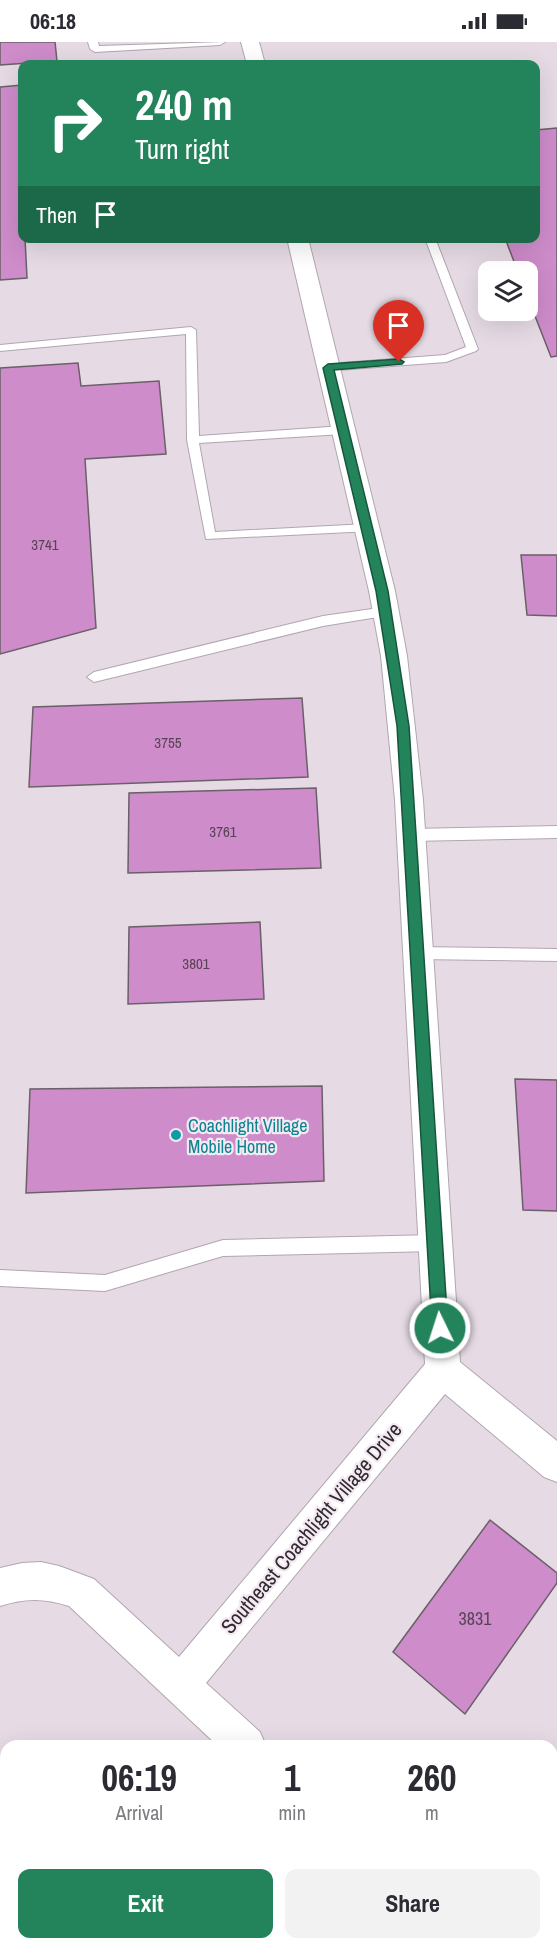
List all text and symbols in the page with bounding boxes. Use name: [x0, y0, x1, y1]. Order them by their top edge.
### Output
text: 06:18: [30, 6, 76, 36]
text: 240 m: [135, 77, 233, 133]
icon: right: [36, 84, 114, 162]
text: Turn right: [135, 131, 229, 167]
icon: arrive: [89, 198, 122, 231]
text: Then: [36, 200, 77, 230]
map controls: [478, 261, 538, 321]
button: layers: [478, 261, 538, 321]
pin: [373, 300, 424, 362]
icon: arrive: [382, 309, 415, 342]
house number: 3741: [31, 534, 59, 555]
house number: 3755: [154, 732, 182, 753]
house number: 3761: [209, 821, 237, 842]
house number: 3801: [182, 953, 210, 974]
place label: Coachlight Village Mobile Home: [188, 1113, 308, 1159]
marker: Coachlight Village Mobile Home: [169, 1128, 183, 1142]
position arrow: [408, 1296, 472, 1360]
street label: Southeast Coachlight Village Drive: [214, 1416, 408, 1640]
house number: 3831: [459, 1606, 492, 1631]
text: 06:19: [101, 1754, 177, 1802]
text: 1: [284, 1754, 300, 1802]
text: 260: [407, 1754, 457, 1802]
text: Arrival: [116, 1799, 163, 1826]
text: min: [278, 1799, 306, 1826]
text: m: [425, 1799, 439, 1826]
button: Exit: [18, 1869, 273, 1938]
button: Share: [285, 1869, 540, 1938]

